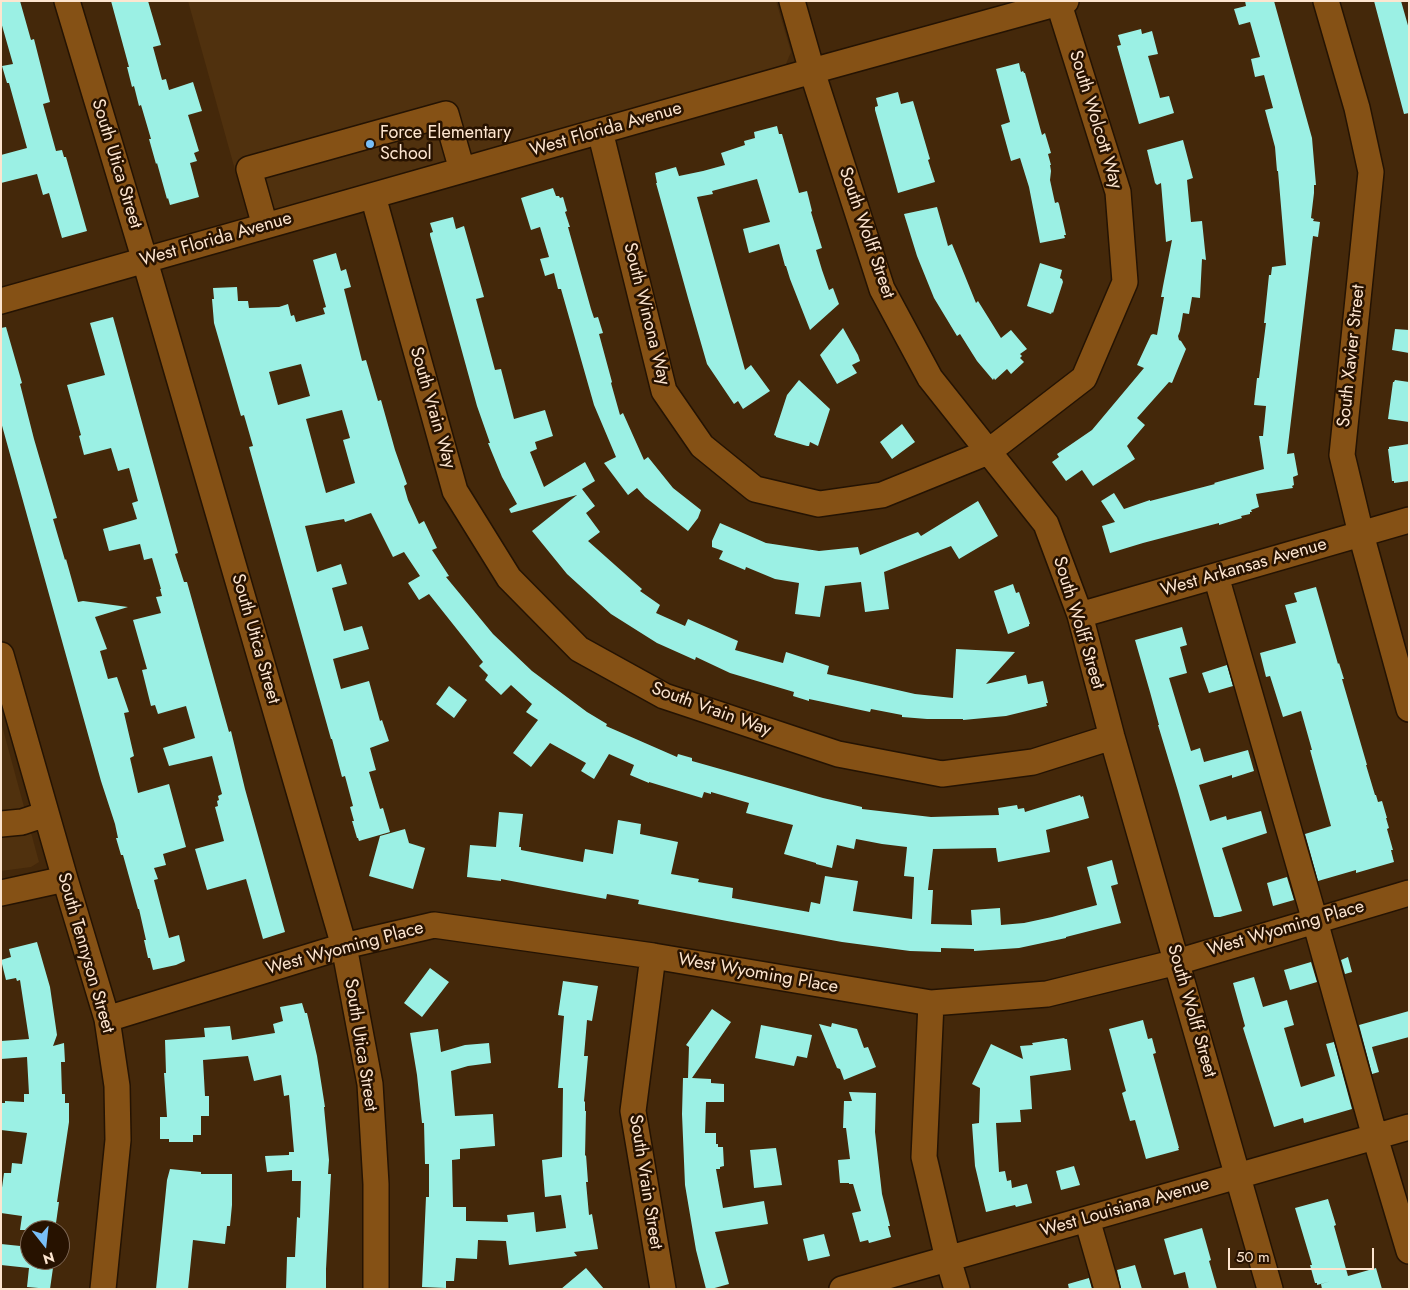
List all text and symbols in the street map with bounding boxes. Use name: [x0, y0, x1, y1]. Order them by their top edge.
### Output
street label: South Wolcott Way: [1064, 48, 1126, 192]
street label: South Utica Street: [86, 97, 146, 231]
street label: West Florida Avenue: [528, 98, 684, 162]
place label: Force Elementary School: [380, 123, 511, 166]
marker: Force Elementary School: [364, 138, 376, 150]
street label: South Wolff Street: [833, 165, 899, 301]
street label: West Florida Avenue: [138, 208, 294, 272]
street label: South Winona Way: [618, 241, 674, 387]
street label: South Xavier Street: [1334, 284, 1370, 428]
street label: South Vrain Way: [404, 345, 460, 471]
street label: West Arkansas Avenue: [1159, 534, 1329, 602]
street label: South Wolff Street: [1048, 554, 1108, 692]
street label: South Utica Street: [226, 572, 284, 706]
street label: South Vrain Way: [648, 678, 774, 742]
street label: South Tennyson Street: [52, 870, 118, 1036]
street label: West Wyoming Place: [1205, 896, 1367, 962]
street label: West Wyoming Place: [264, 918, 426, 980]
street label: South Wolff Street: [1162, 942, 1220, 1080]
street label: West Wyoming Place: [676, 949, 840, 999]
street label: South Utica Street: [339, 977, 381, 1113]
street label: South Vrain Street: [624, 1113, 666, 1251]
street label: West Louisiana Avenue: [1038, 1174, 1212, 1242]
north arrow: [20, 1220, 70, 1270]
scale bar: [1230, 1238, 1376, 1270]
text: 50 m: [1236, 1246, 1270, 1268]
text: N: [41, 1247, 57, 1270]

